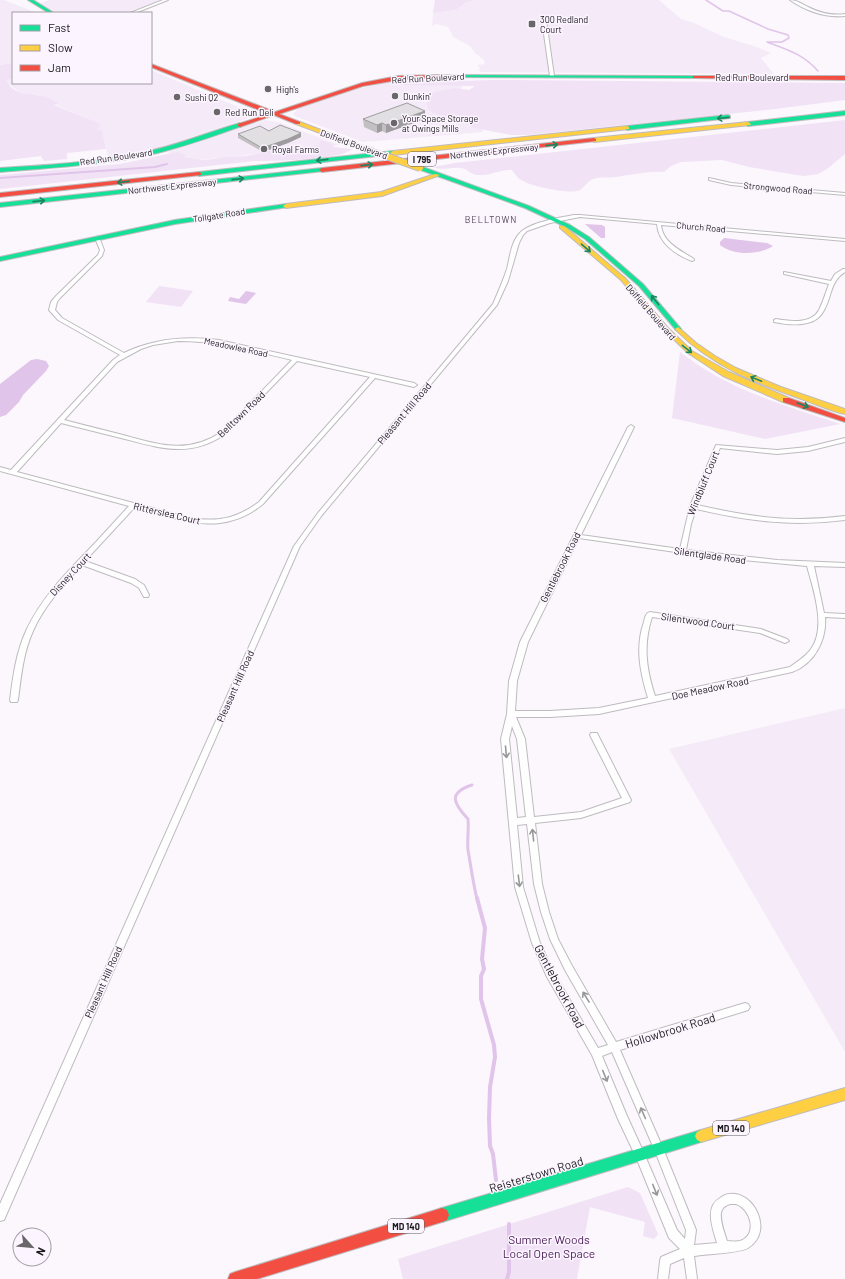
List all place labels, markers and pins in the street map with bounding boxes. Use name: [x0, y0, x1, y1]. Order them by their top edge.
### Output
place label: 300 Redland Court: [540, 14, 588, 35]
marker: 300 Redland Court: [527, 19, 537, 29]
marker: High's: [263, 84, 273, 94]
place label: High's: [276, 84, 299, 95]
marker: Dunkin': [390, 91, 400, 101]
place label: Dunkin': [403, 91, 431, 102]
marker: Sushi Q2: [172, 92, 182, 102]
place label: Sushi Q2: [185, 92, 219, 103]
marker: Red Run Deli: [212, 107, 222, 117]
place label: Red Run Deli: [225, 107, 274, 118]
place label: Your Space Storage at Owings Mills: [402, 113, 478, 134]
marker: Your Space Storage at Owings Mills: [389, 118, 399, 128]
marker: Royal Farms: [259, 144, 269, 154]
place label: Royal Farms: [272, 144, 319, 155]

